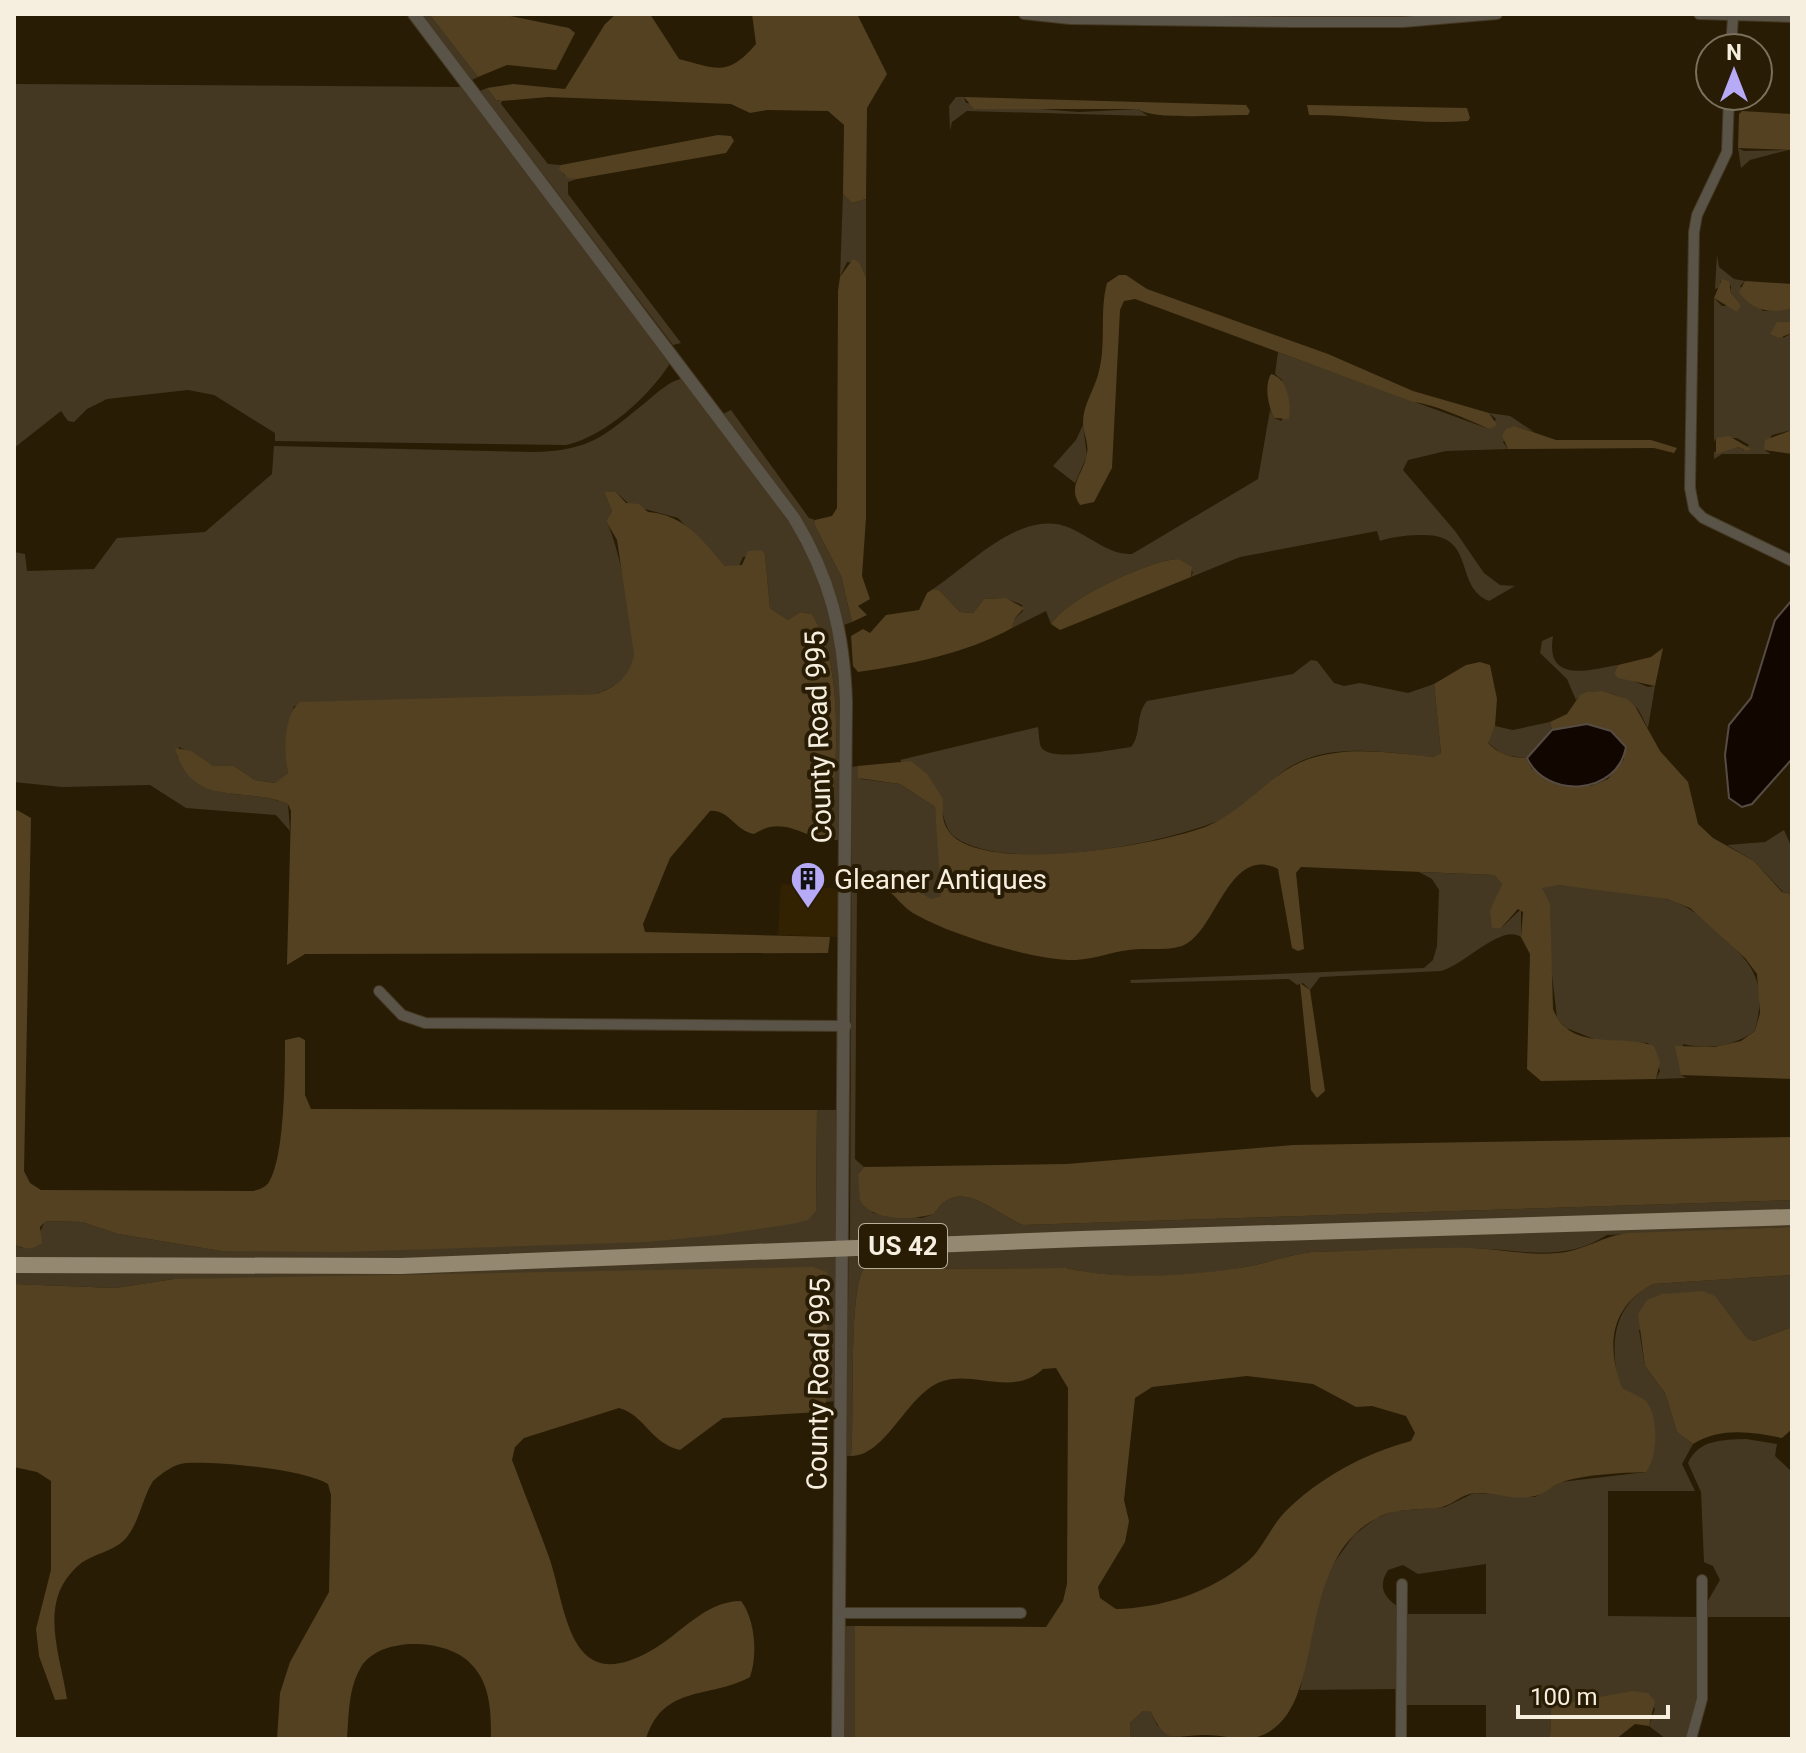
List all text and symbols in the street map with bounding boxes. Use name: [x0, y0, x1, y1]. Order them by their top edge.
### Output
north arrow: [1694, 32, 1774, 112]
text: N: [1726, 40, 1742, 65]
street label: County Road 995: [798, 630, 839, 844]
building icon: Gleaner Antiques: [789, 860, 827, 910]
place label: Gleaner Antiques: [834, 863, 1047, 896]
road number: US 42: [859, 1224, 947, 1268]
street label: County Road 995: [800, 1277, 837, 1491]
scale bar: [1518, 1669, 1668, 1719]
text: 100 m: [1530, 1683, 1597, 1711]

